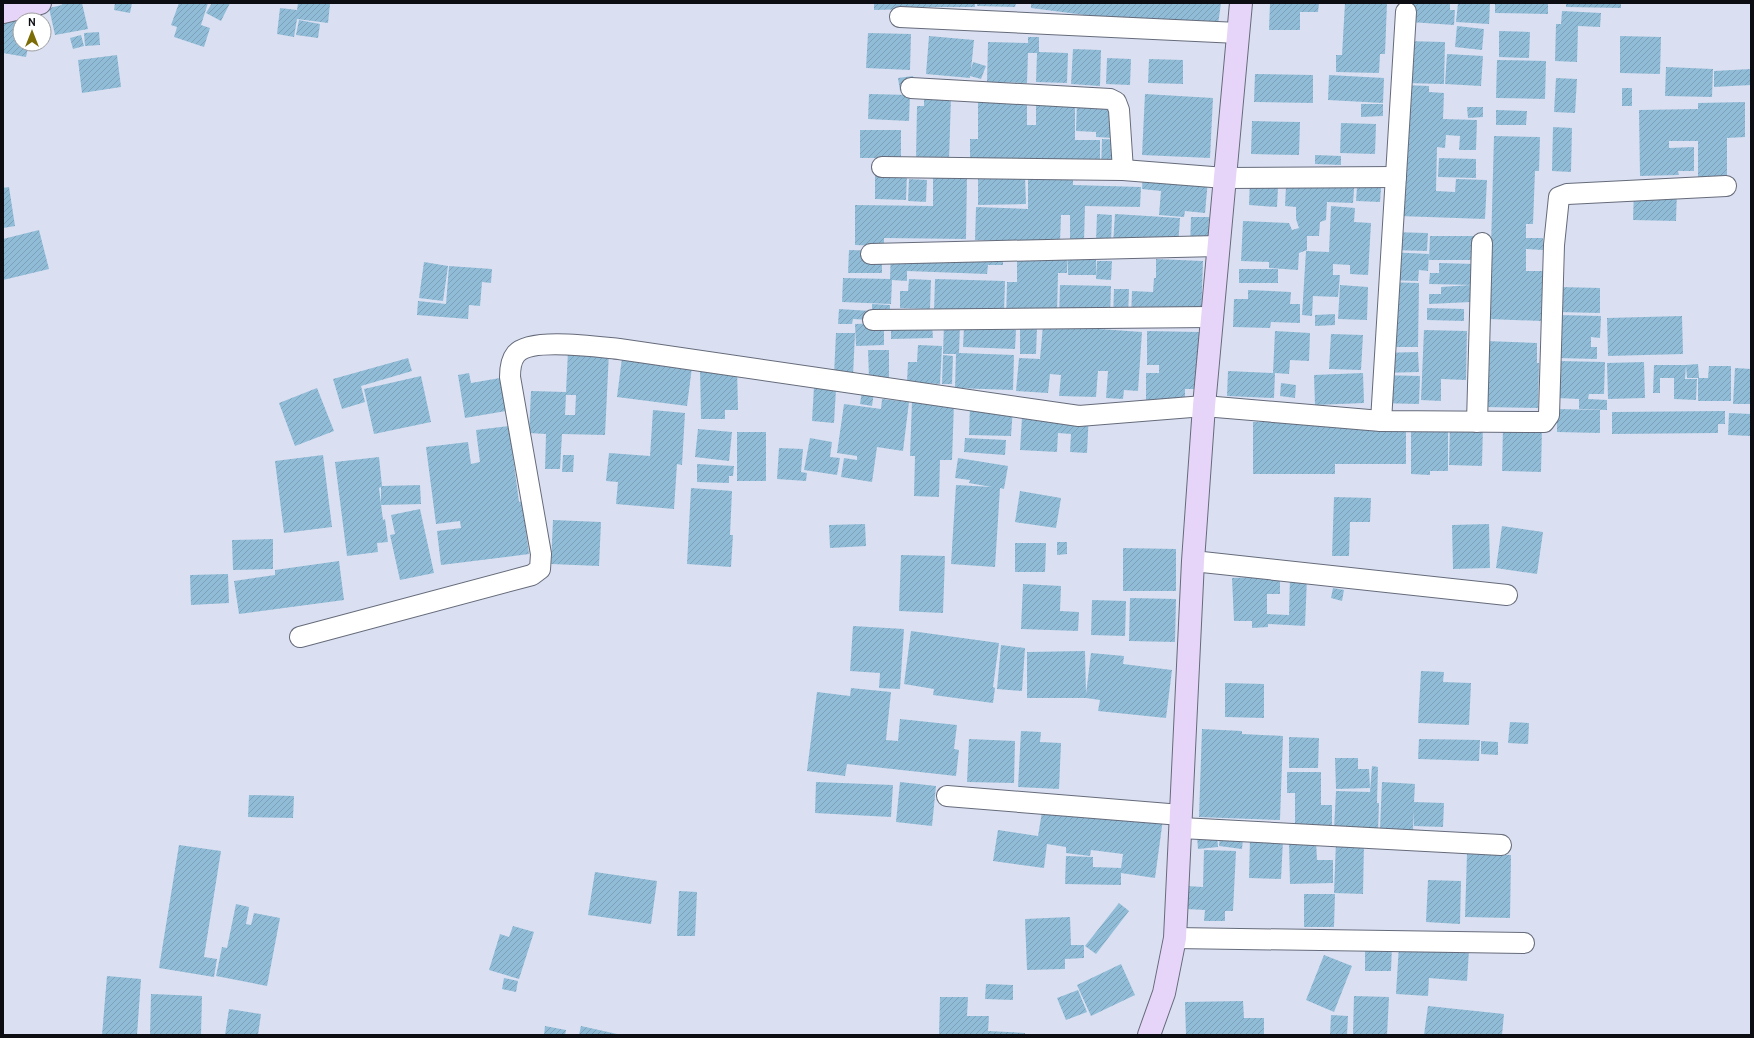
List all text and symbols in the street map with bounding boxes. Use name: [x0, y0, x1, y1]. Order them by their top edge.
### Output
north arrow: [12, 12, 52, 52]
text: N: [28, 15, 36, 29]

